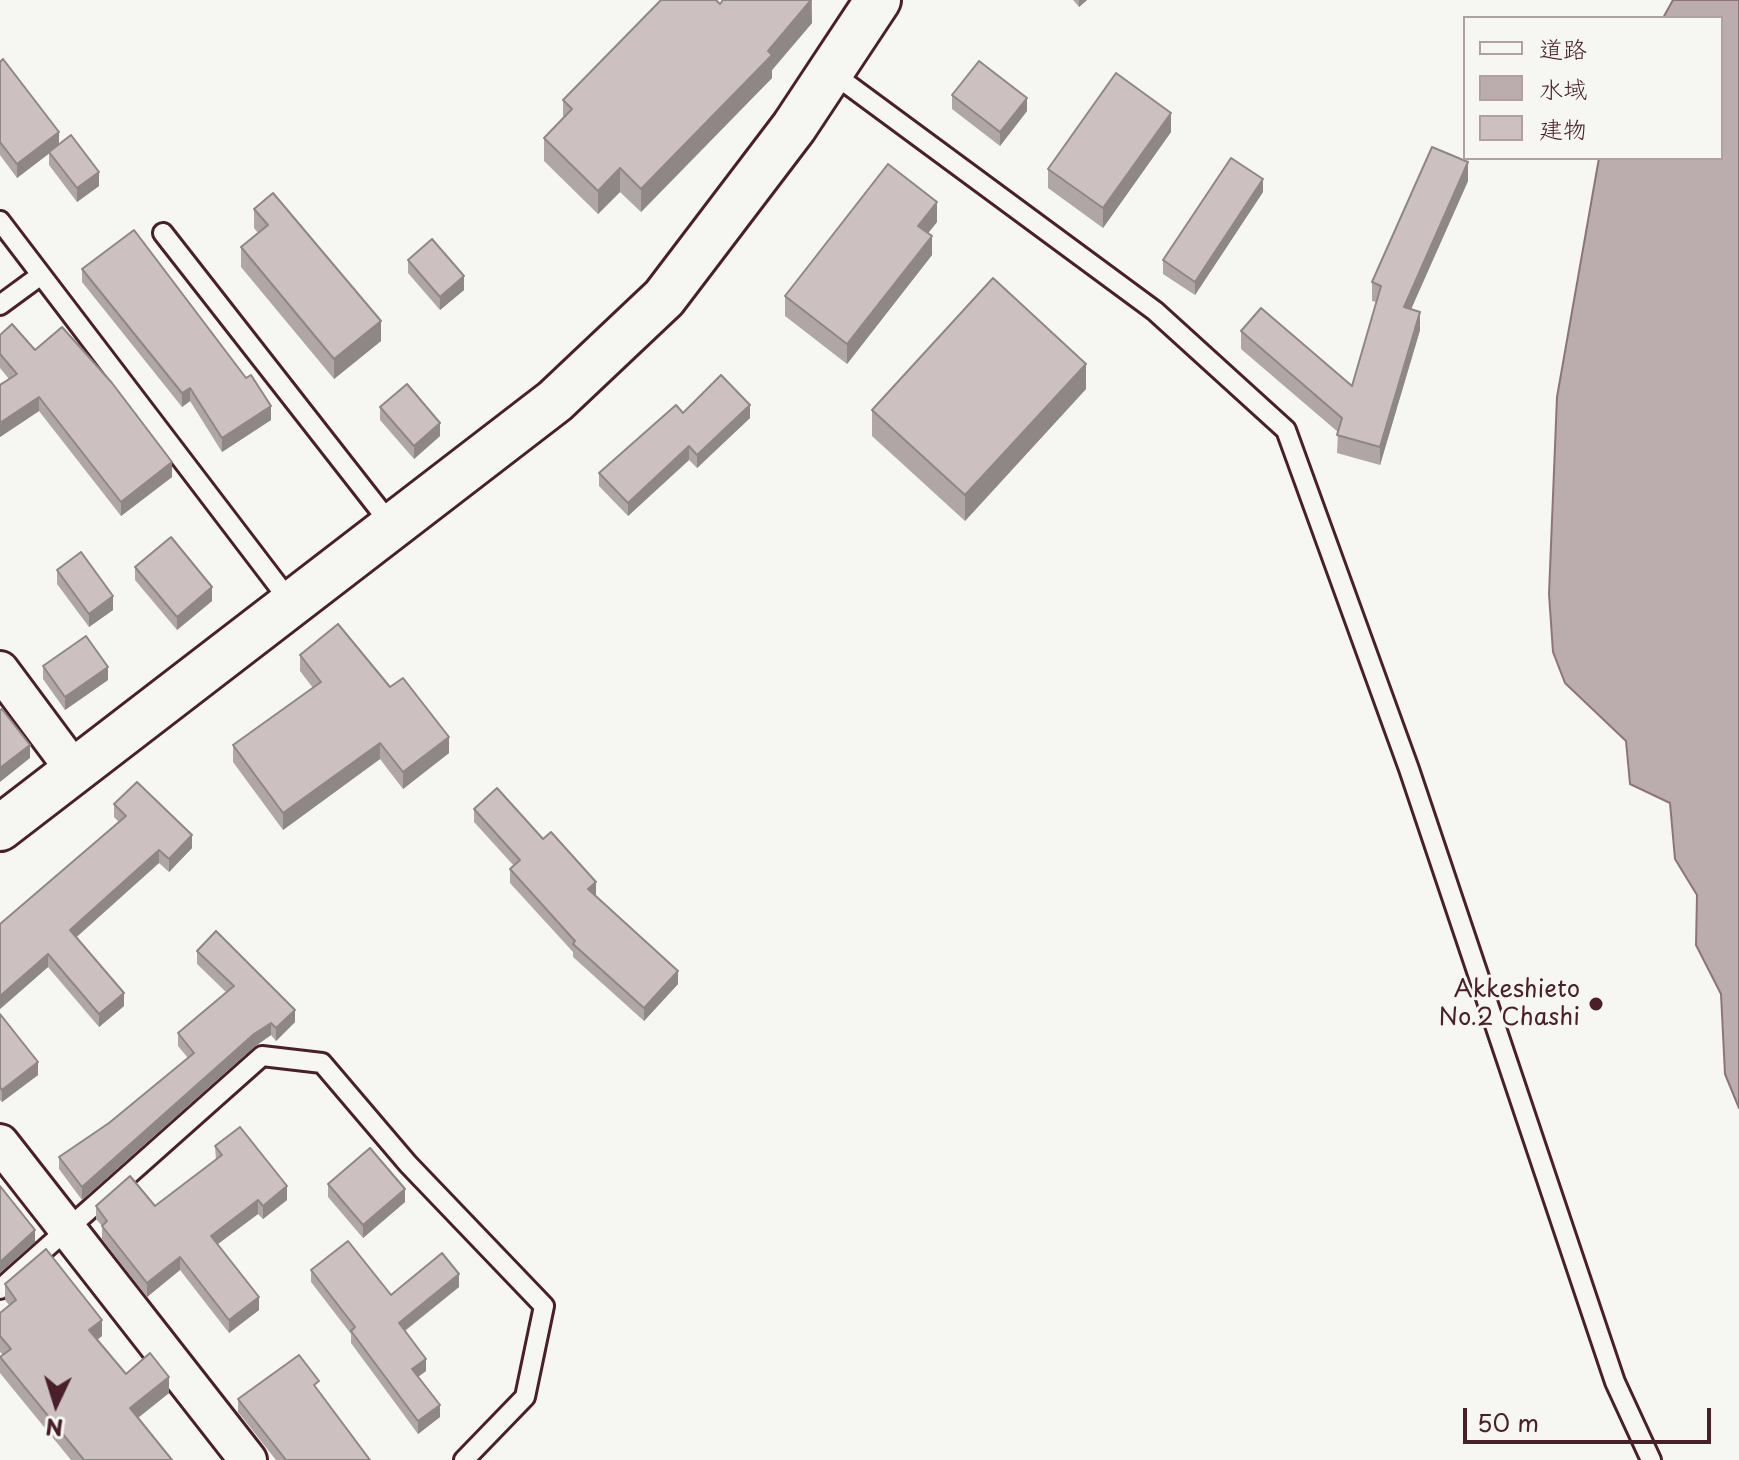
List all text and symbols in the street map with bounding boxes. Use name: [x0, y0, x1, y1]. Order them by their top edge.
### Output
legend: [1463, 16, 1723, 160]
text: 道路: [1539, 30, 1587, 66]
text: 水域: [1539, 70, 1587, 106]
text: 建物: [1539, 110, 1587, 146]
place label: Akkeshieto No.2 Chashi: [1439, 976, 1580, 1032]
marker: Akkeshieto No.2 Chashi: [1587, 995, 1605, 1013]
north arrow: [16, 1364, 96, 1444]
scale bar: [1467, 1392, 1715, 1442]
text: 50 m: [1477, 1404, 1539, 1440]
text: N: [44, 1411, 64, 1446]

